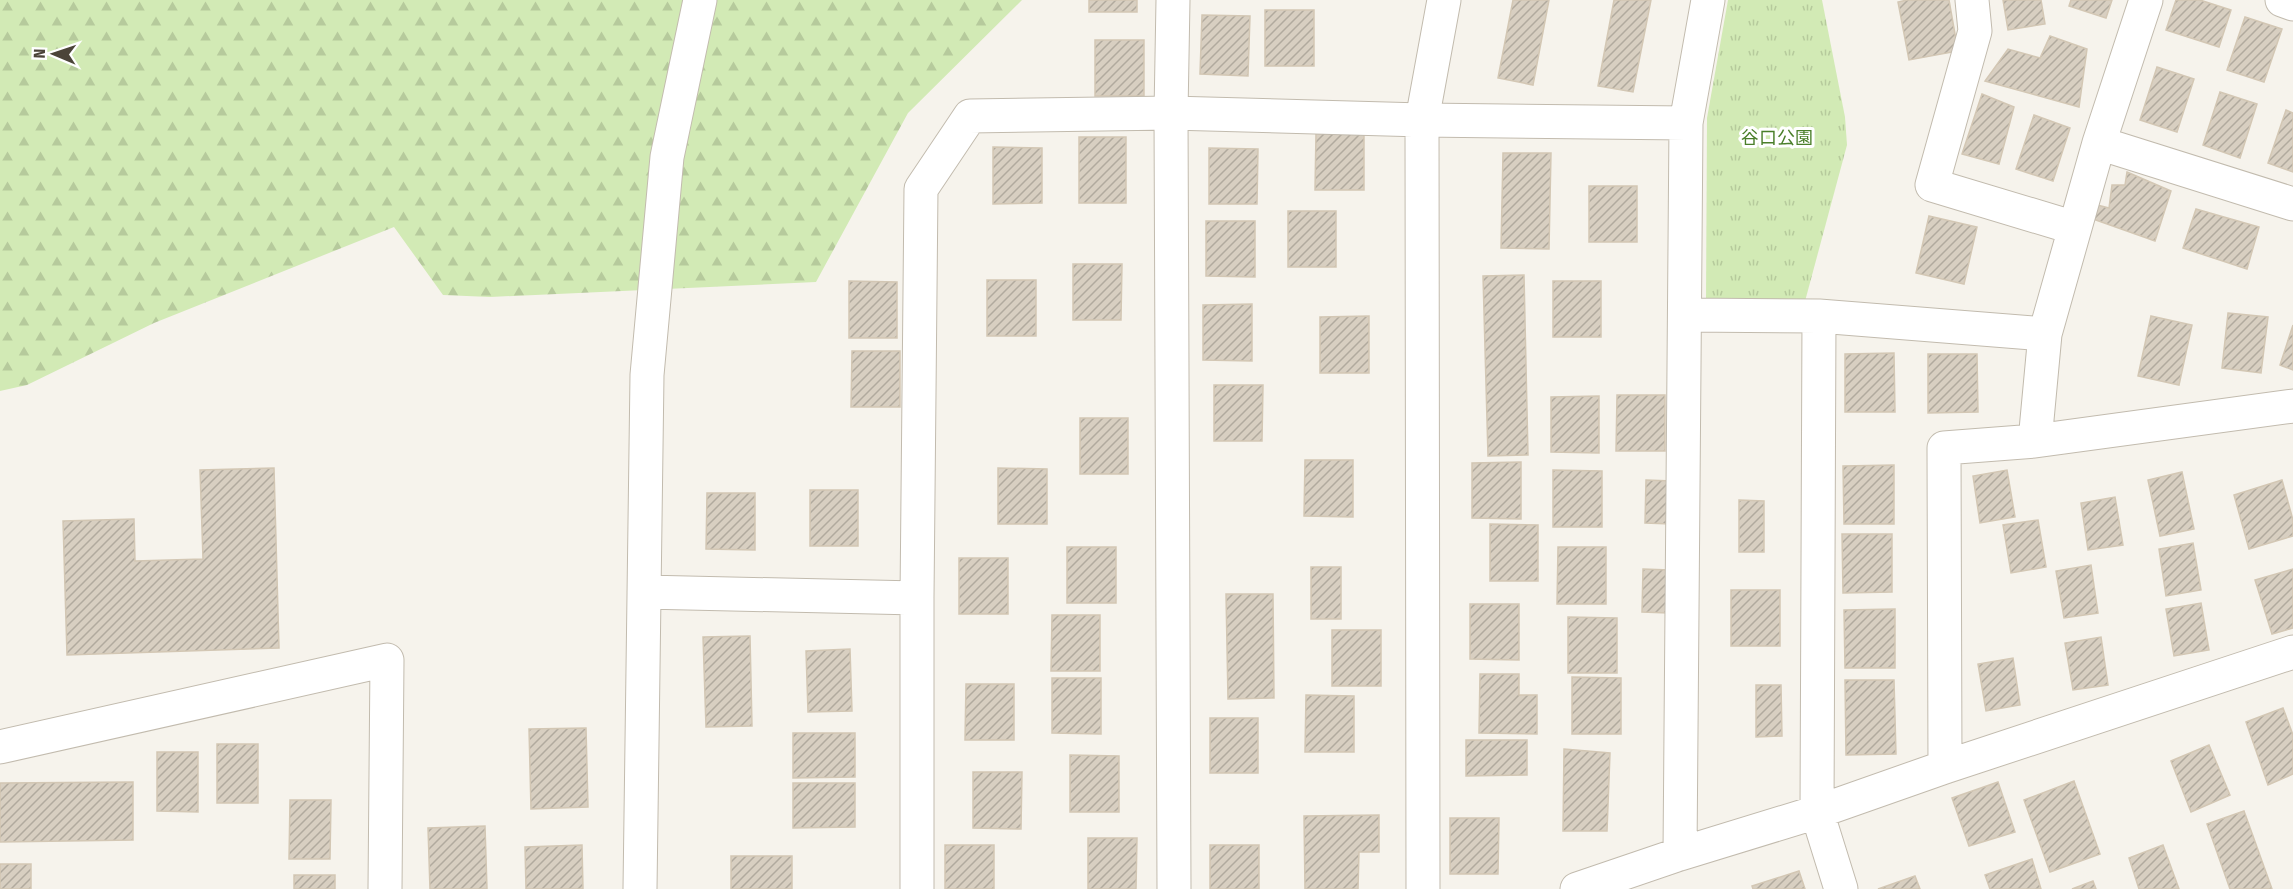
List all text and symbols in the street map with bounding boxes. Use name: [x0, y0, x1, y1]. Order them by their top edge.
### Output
north arrow: [24, 24, 84, 84]
text: N: [30, 48, 49, 59]
park label: 谷口公園: [1741, 127, 1813, 149]

